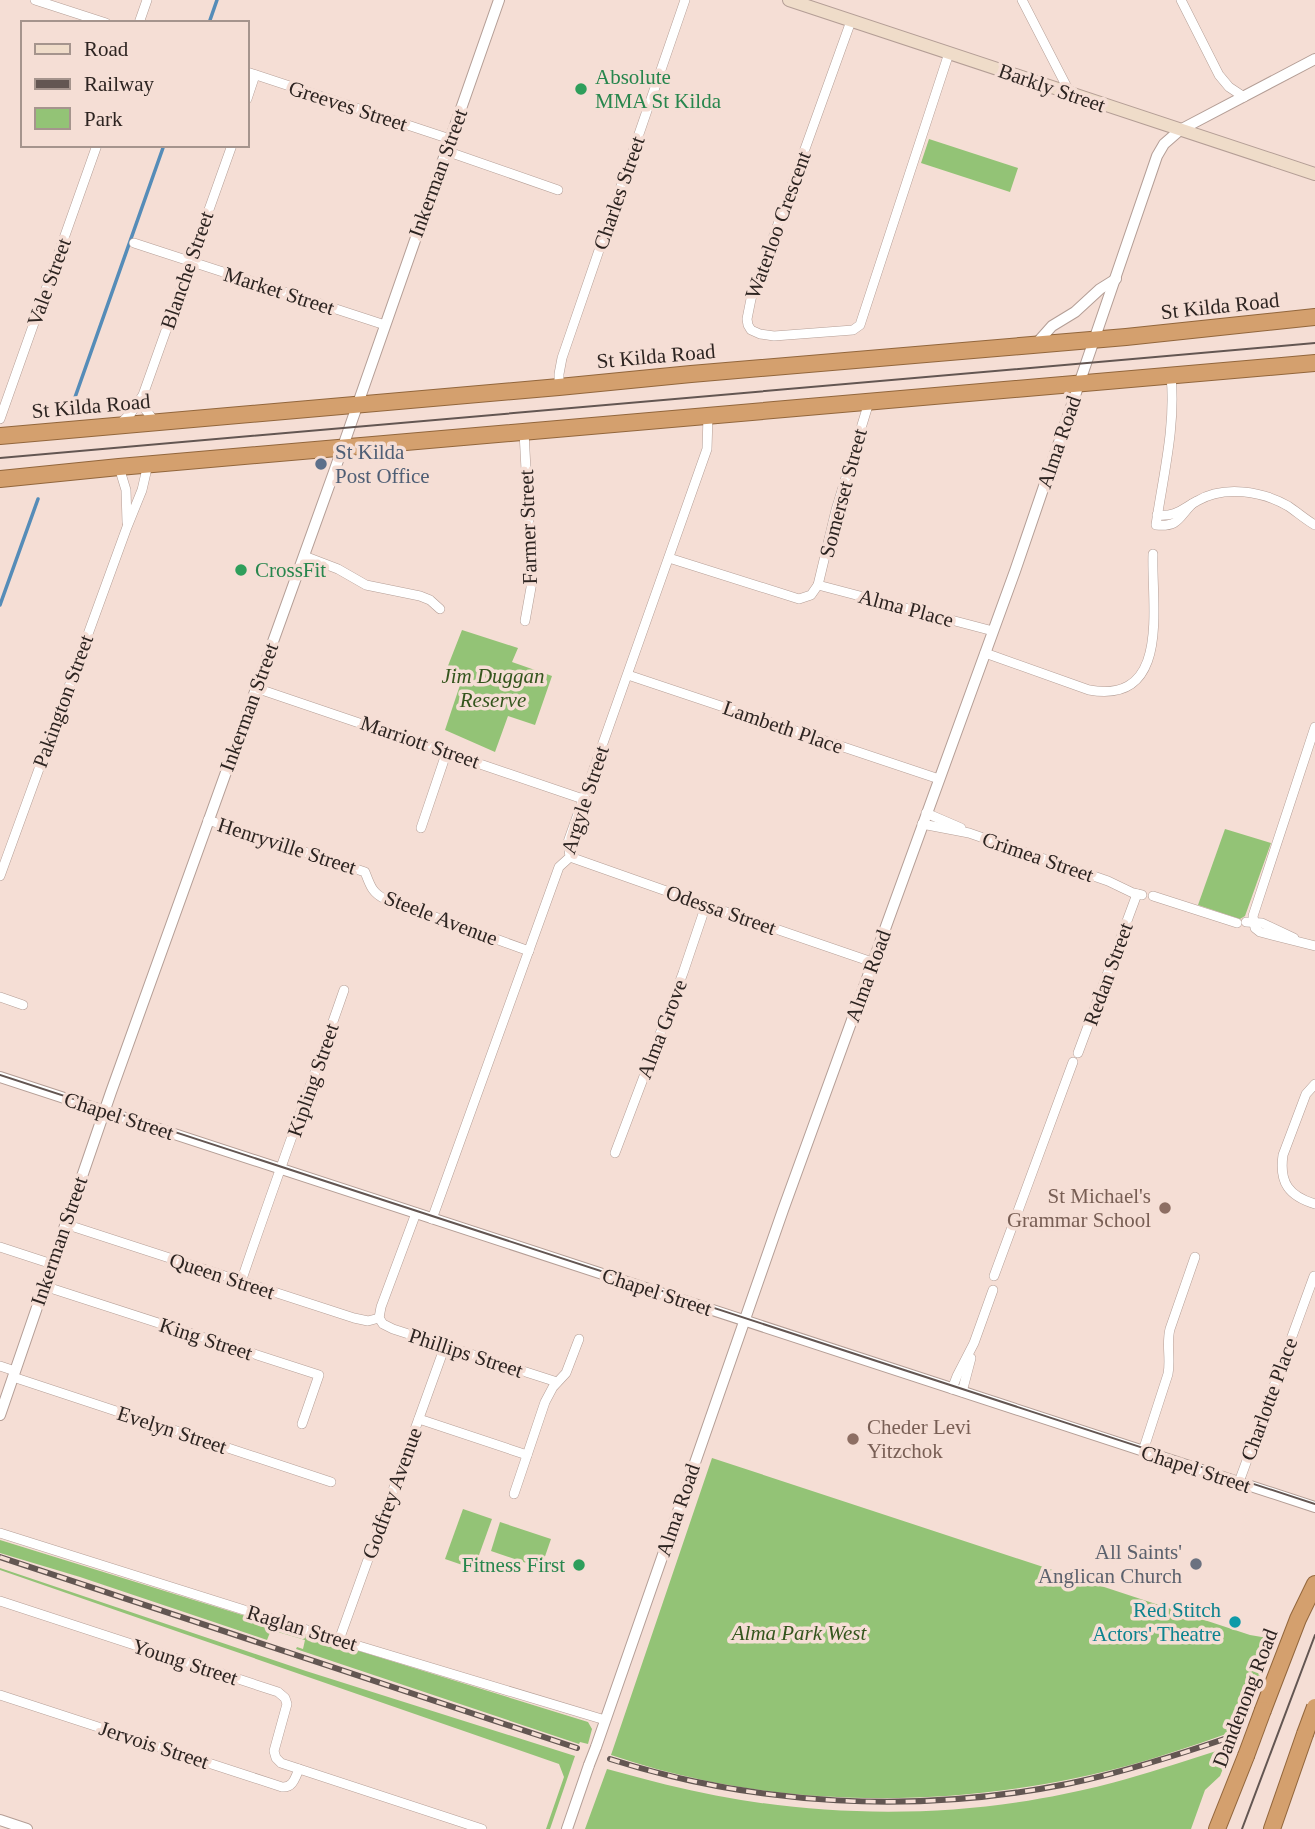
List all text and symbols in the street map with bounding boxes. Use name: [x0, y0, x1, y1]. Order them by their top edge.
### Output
legend: [21, 21, 248, 147]
text: Road: [84, 37, 129, 61]
street label: Barkly Street: [995, 59, 1109, 118]
place label: Absolute MMA St Kilda: [595, 65, 722, 113]
text: Railway: [84, 72, 154, 96]
street label: Greeves Street: [286, 76, 410, 136]
marker: Absolute MMA St Kilda: [573, 81, 589, 97]
street label: Inkerman Street: [404, 105, 472, 240]
text: Park: [84, 107, 123, 131]
street label: Charles Street: [588, 133, 650, 253]
street label: Waterloo Crescent: [740, 148, 816, 302]
street label: Blanche Street: [156, 208, 218, 332]
street label: Vale Street: [22, 235, 76, 329]
street label: Market Street: [221, 262, 337, 320]
street label: St Kilda Road: [1160, 288, 1281, 324]
street label: St Kilda Road: [596, 339, 717, 373]
street label: St Kilda Road: [31, 389, 152, 423]
street label: Alma Road: [1032, 392, 1086, 491]
street label: Somerset Street: [814, 426, 872, 560]
place label: St Kilda Post Office: [335, 440, 430, 488]
marker: St Kilda Post Office: [313, 456, 329, 472]
street label: Farmer Street: [514, 469, 542, 585]
place label: CrossFit: [255, 558, 326, 582]
marker: CrossFit: [233, 562, 249, 578]
street label: Alma Place: [856, 584, 956, 632]
street label: Pakington Street: [28, 631, 98, 771]
street label: Inkerman Street: [215, 639, 283, 774]
park label: Jim Duggan Reserve: [441, 664, 545, 712]
street label: Lambeth Place: [720, 695, 846, 759]
street label: Marriott Street: [357, 710, 483, 774]
street label: Argyle Street: [556, 743, 614, 857]
street label: Henryville Street: [215, 812, 359, 880]
street label: Crimea Street: [979, 827, 1097, 887]
street label: Odessa Street: [663, 880, 779, 940]
street label: Steele Avenue: [381, 885, 501, 951]
street label: Redan Street: [1078, 919, 1138, 1029]
street label: Alma Road: [840, 926, 896, 1025]
street label: Alma Grove: [632, 976, 692, 1082]
street label: Kipling Street: [282, 1020, 344, 1140]
street label: Chapel Street: [61, 1087, 177, 1145]
street label: Inkerman Street: [26, 1173, 92, 1309]
place label: St Michael's Grammar School: [1007, 1184, 1151, 1232]
marker: St Michael's Grammar School: [1157, 1200, 1173, 1216]
street label: Queen Street: [166, 1248, 278, 1304]
street label: Chapel Street: [599, 1263, 715, 1321]
street label: King Street: [157, 1313, 256, 1365]
street label: Phillips Street: [406, 1323, 526, 1383]
street label: Charlotte Place: [1236, 1334, 1302, 1464]
street label: Evelyn Street: [114, 1401, 230, 1459]
place label: Cheder Levi Yitzchok: [867, 1415, 972, 1463]
street label: Godfrey Avenue: [357, 1424, 427, 1562]
marker: Cheder Levi Yitzchok: [845, 1431, 861, 1447]
street label: Chapel Street: [1138, 1440, 1254, 1498]
street label: Alma Road: [651, 1460, 705, 1559]
place label: All Saints' Anglican Church: [1038, 1540, 1183, 1588]
place label: Fitness First: [462, 1553, 565, 1577]
marker: All Saints' Anglican Church: [1188, 1556, 1204, 1572]
marker: Fitness First: [571, 1557, 587, 1573]
place label: Red Stitch Actors' Theatre: [1092, 1598, 1221, 1646]
street label: Raglan Street: [244, 1600, 360, 1656]
marker: Red Stitch Actors' Theatre: [1227, 1614, 1243, 1630]
park label: Alma Park West: [730, 1621, 867, 1645]
street label: Dandenong Road: [1208, 1625, 1283, 1771]
street label: Young Street: [129, 1634, 241, 1690]
street label: Jervois Street: [96, 1716, 212, 1774]

